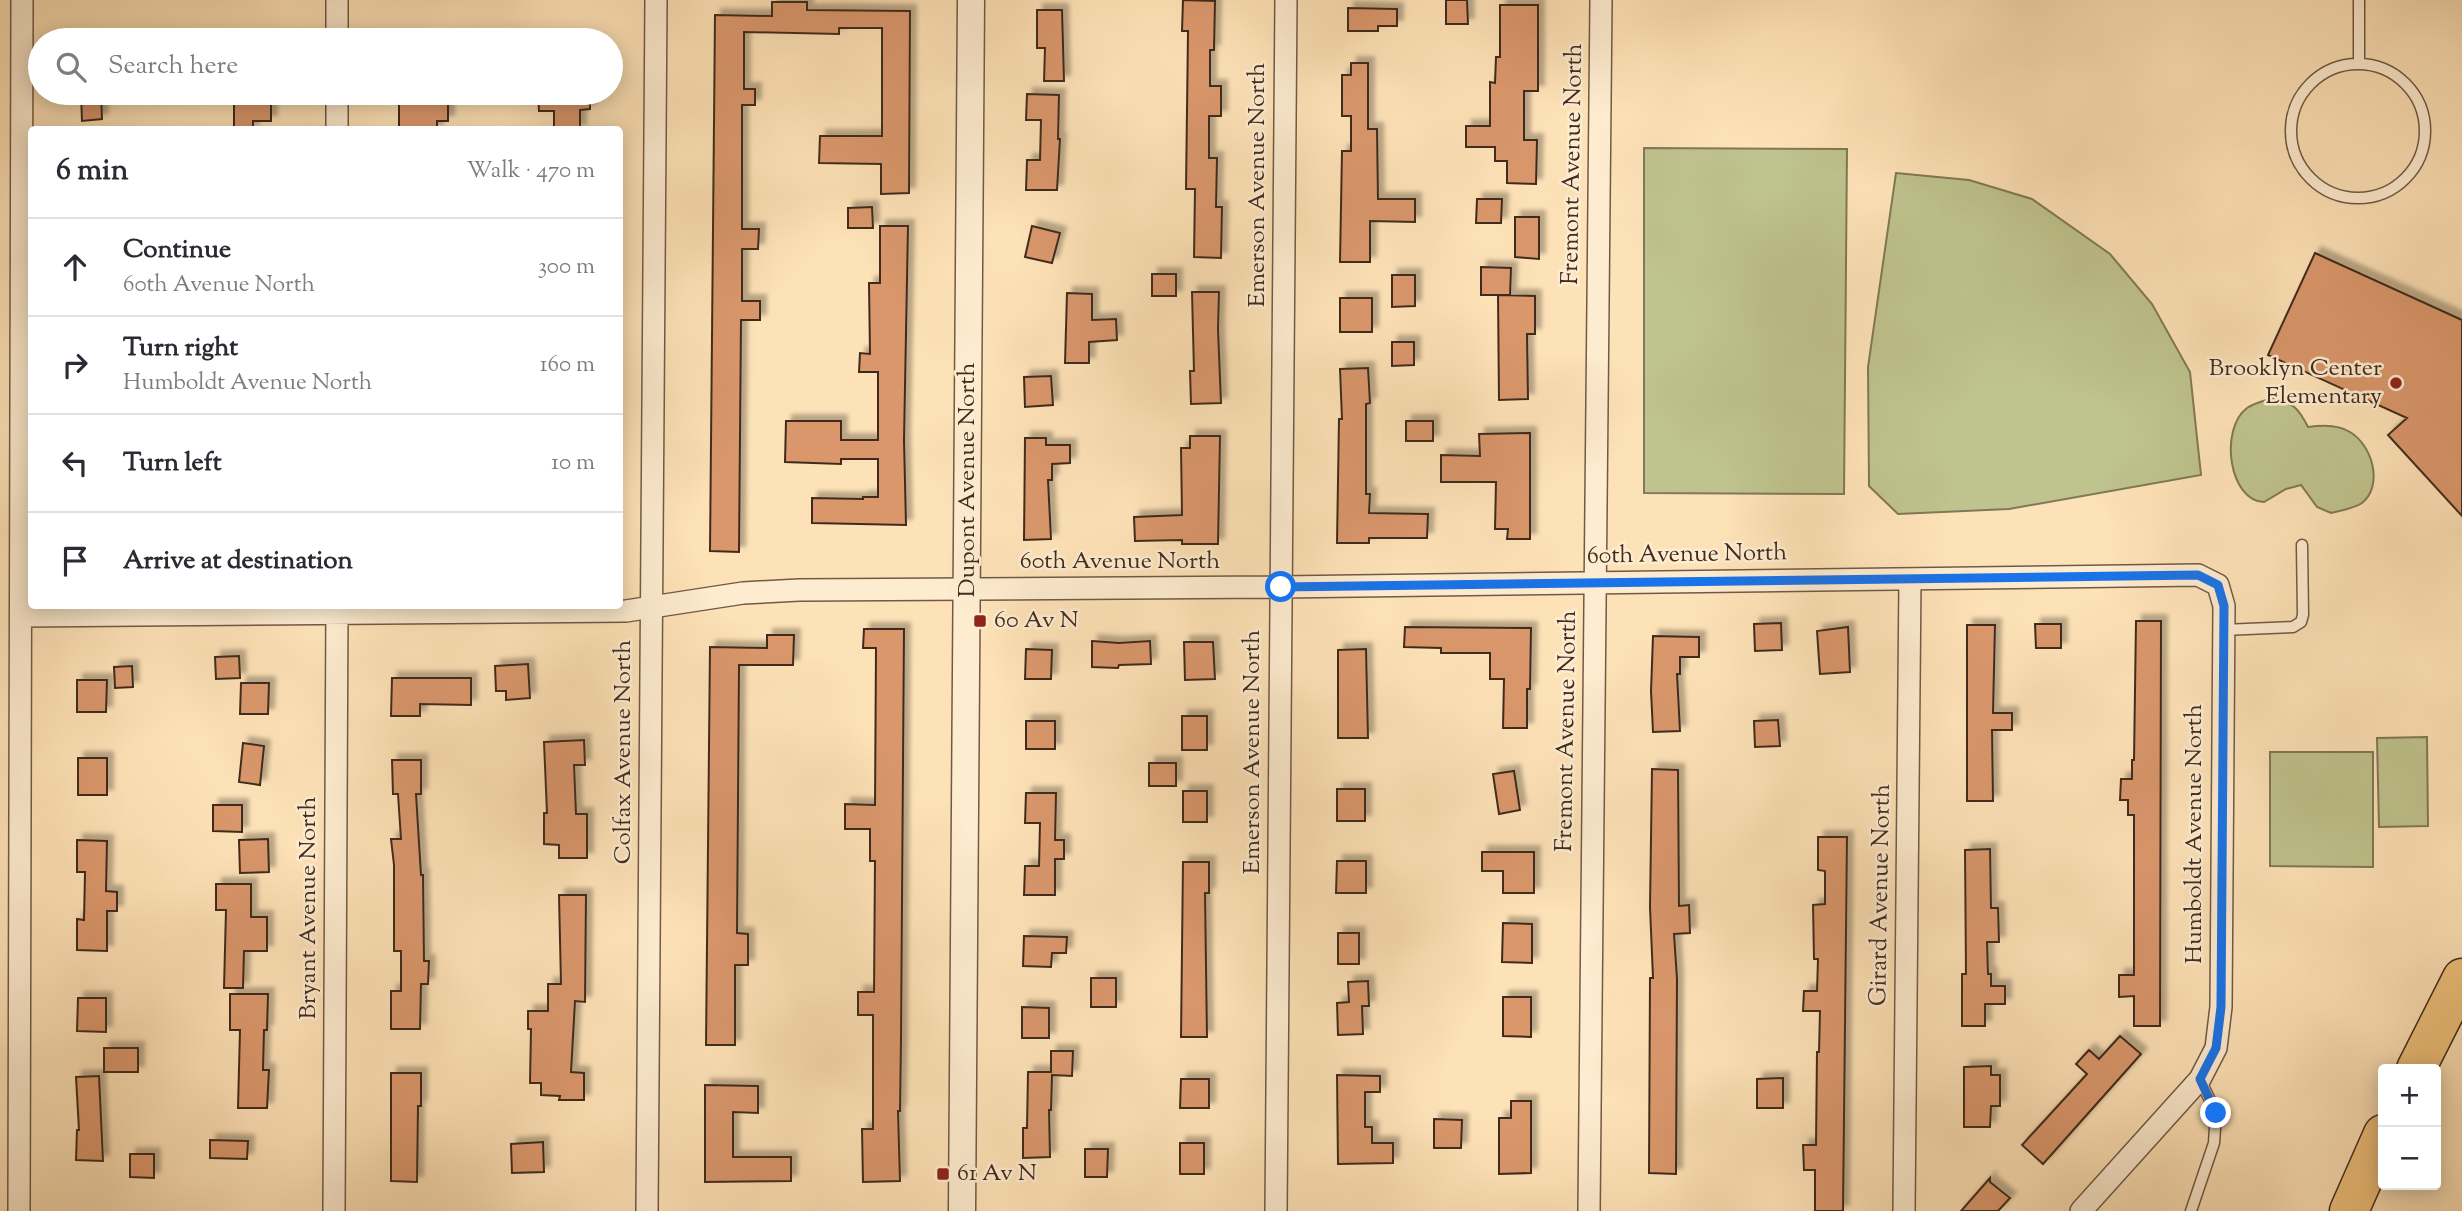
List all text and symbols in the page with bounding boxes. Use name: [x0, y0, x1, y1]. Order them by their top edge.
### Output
search box: [28, 28, 623, 105]
street label: Fremont Avenue North: [1554, 43, 1592, 285]
icon: search: [52, 48, 90, 86]
text: Search here: [108, 48, 238, 85]
street label: Emerson Avenue North: [1241, 63, 1275, 307]
text: 6 min: [56, 150, 128, 193]
text: Walk · 470 m: [467, 155, 595, 188]
text: Continue: [123, 232, 231, 269]
icon: ahead: [56, 248, 94, 286]
text: 300 m: [538, 251, 595, 284]
text: 60th Avenue North: [123, 269, 315, 302]
text: Turn right: [123, 330, 238, 367]
icon: right: [56, 346, 94, 384]
text: 160 m: [540, 349, 595, 382]
place label: Brooklyn Center Elementary: [2209, 352, 2382, 414]
street label: Dupont Avenue North: [951, 362, 985, 598]
text: Humboldt Avenue North: [123, 367, 372, 400]
marker: Brooklyn Center Elementary: [2388, 375, 2404, 391]
icon: left: [56, 444, 94, 482]
text: Turn left: [123, 445, 222, 482]
text: 10 m: [551, 447, 595, 480]
street label: 60th Avenue North: [1586, 536, 1788, 574]
icon: arrive: [56, 542, 94, 580]
text: Arrive at destination: [123, 543, 353, 580]
street label: 60th Avenue North: [1020, 545, 1220, 579]
route start: [1265, 571, 1296, 602]
place label: 60 Av N: [994, 604, 1079, 638]
street label: Fremont Avenue North: [1548, 610, 1586, 852]
marker: 60 Av N: [972, 613, 988, 629]
street label: Emerson Avenue North: [1236, 630, 1270, 874]
street label: Colfax Avenue North: [607, 640, 641, 864]
street label: Humboldt Avenue North: [2178, 704, 2212, 964]
street label: Girard Avenue North: [1862, 784, 1900, 1006]
street label: Bryant Avenue North: [292, 797, 326, 1019]
map controls: [2378, 1064, 2441, 1190]
button: +: [2378, 1064, 2441, 1127]
route end: [2200, 1097, 2231, 1128]
button: −: [2378, 1127, 2441, 1190]
place label: 61 Av N: [957, 1157, 1037, 1191]
marker: 61 Av N: [935, 1166, 951, 1182]

